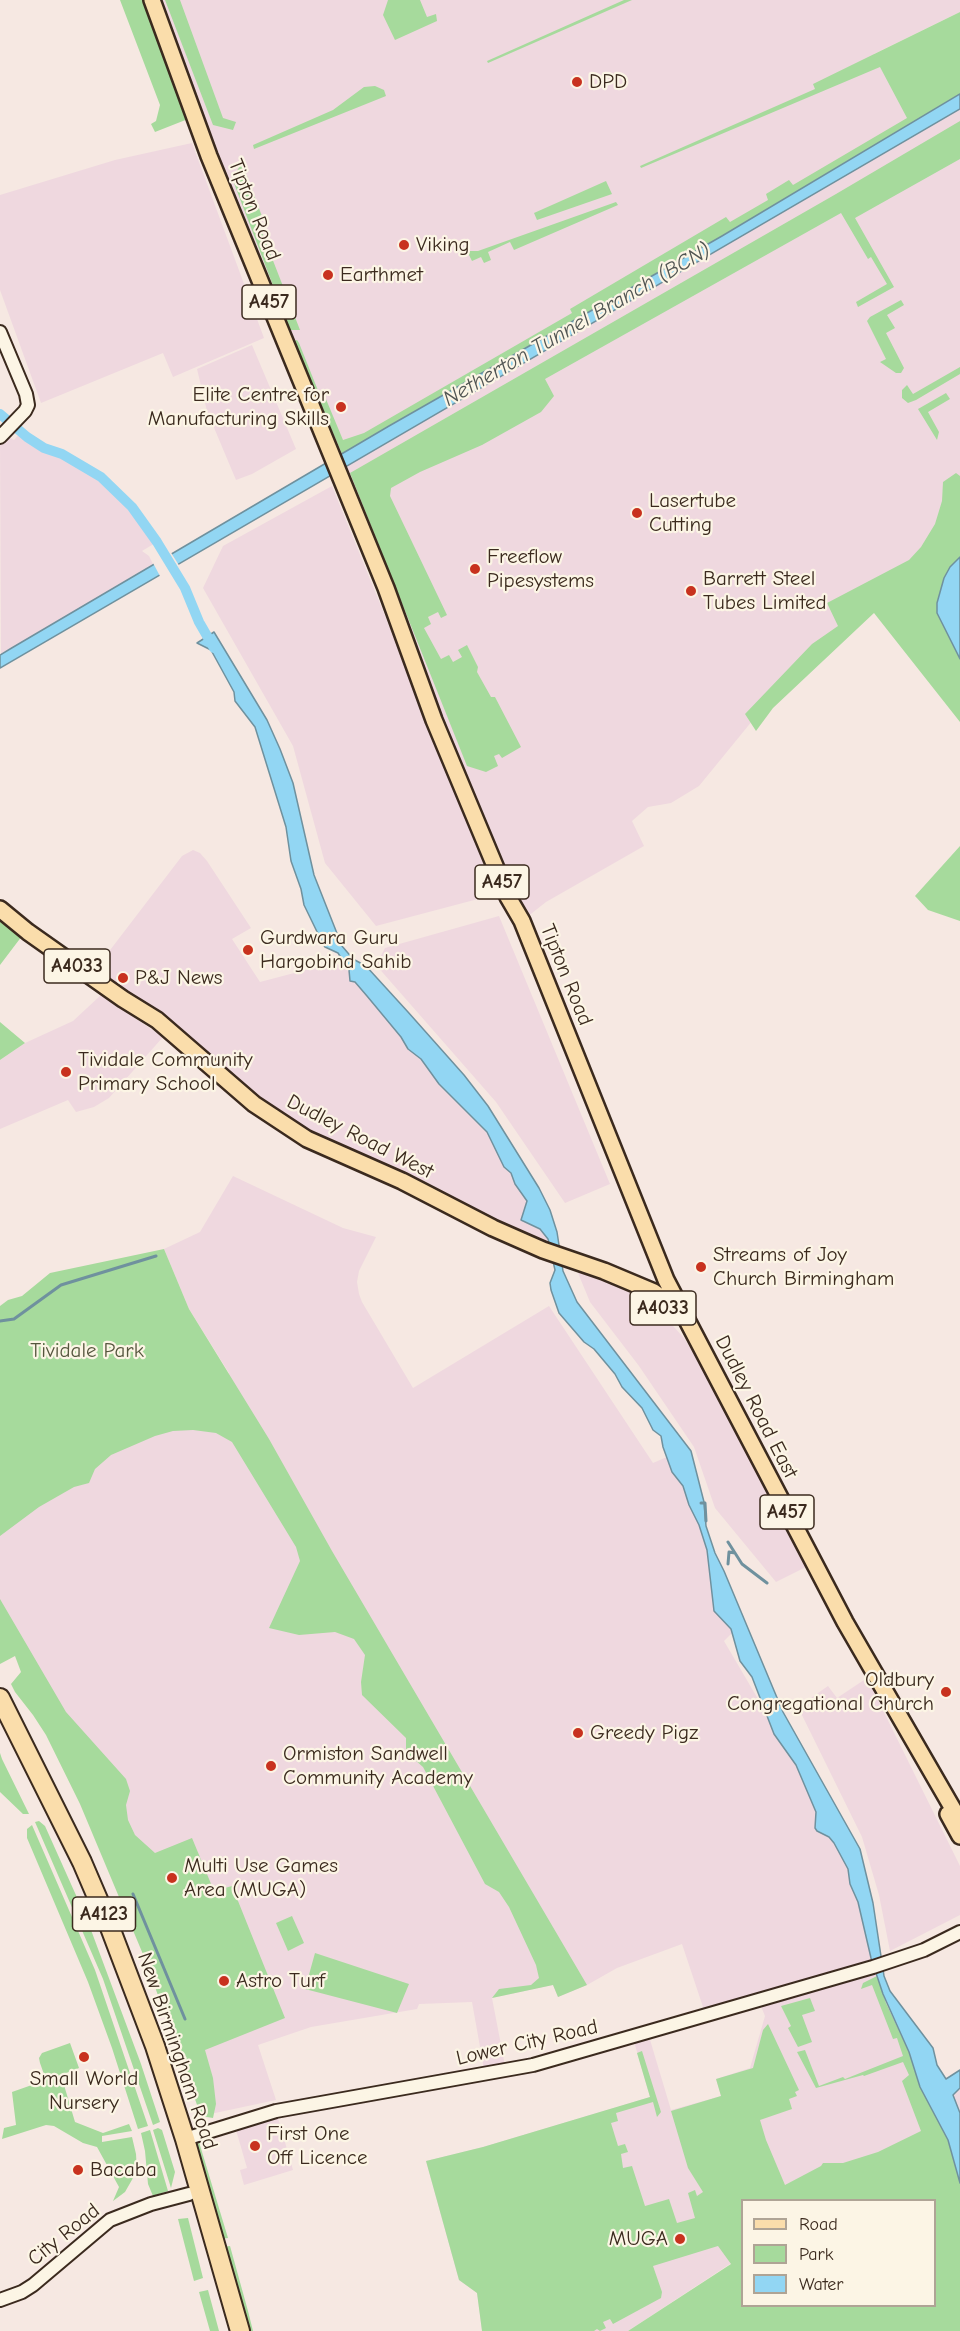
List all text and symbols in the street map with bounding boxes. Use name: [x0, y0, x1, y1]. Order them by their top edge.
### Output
place label: DPD: [589, 69, 627, 95]
marker: DPD: [570, 75, 584, 89]
street label: Tipton Road: [222, 156, 286, 264]
place label: Viking: [416, 232, 470, 258]
water label: Netherton Tunnel Branch (BCN): [439, 237, 715, 413]
marker: Viking: [397, 238, 411, 252]
place label: Earthmet: [340, 262, 423, 288]
marker: Earthmet: [321, 268, 335, 282]
road number: A457: [242, 285, 296, 319]
place label: Elite Centre for Manufacturing Skills: [148, 382, 329, 432]
marker: Elite Centre for Manufacturing Skills: [334, 400, 348, 414]
place label: Lasertube Cutting: [649, 488, 736, 538]
marker: Lasertube Cutting: [630, 506, 644, 520]
place label: Freeflow Pipesystems: [487, 544, 594, 594]
marker: Freeflow Pipesystems: [468, 562, 482, 576]
place label: Barrett Steel Tubes Limited: [703, 566, 827, 616]
marker: Barrett Steel Tubes Limited: [684, 584, 698, 598]
road number: A457: [475, 865, 529, 899]
street label: Tipton Road: [534, 921, 598, 1029]
place label: Gurdwara Guru Hargobind Sahib: [260, 925, 411, 975]
marker: Gurdwara Guru Hargobind Sahib: [241, 943, 255, 957]
road number: A4033: [44, 949, 110, 983]
place label: P&J News: [135, 965, 223, 991]
marker: P&J News: [116, 971, 130, 985]
place label: Tividale Community Primary School: [78, 1047, 253, 1097]
marker: Tividale Community Primary School: [59, 1065, 73, 1079]
street label: Dudley Road West: [283, 1089, 437, 1185]
place label: Streams of Joy Church Birmingham: [713, 1242, 894, 1292]
marker: Streams of Joy Church Birmingham: [694, 1260, 708, 1274]
road number: A4033: [630, 1291, 696, 1325]
street label: Dudley Road East: [709, 1331, 803, 1483]
park label: Tividale Park: [30, 1338, 144, 1364]
road number: A457: [760, 1495, 814, 1529]
place label: Oldbury Congregational Church: [727, 1667, 934, 1717]
marker: Oldbury Congregational Church: [939, 1685, 953, 1699]
place label: Greedy Pigz: [590, 1720, 698, 1746]
marker: Greedy Pigz: [571, 1726, 585, 1740]
place label: Ormiston Sandwell Community Academy: [283, 1741, 473, 1791]
marker: Ormiston Sandwell Community Academy: [264, 1759, 278, 1773]
place label: Multi Use Games Area (MUGA): [184, 1853, 338, 1903]
marker: Multi Use Games Area (MUGA): [165, 1871, 179, 1885]
road number: A4123: [72, 1897, 136, 1931]
street label: New Birmingham Road: [131, 1949, 223, 2153]
place label: Astro Turf: [236, 1968, 325, 1994]
marker: Astro Turf: [217, 1974, 231, 1988]
street label: Lower City Road: [454, 2014, 600, 2072]
marker: Small World Nursery: [77, 2050, 91, 2064]
place label: Small World Nursery: [30, 2066, 138, 2116]
place label: First One Off Licence: [267, 2121, 367, 2171]
marker: First One Off Licence: [248, 2139, 262, 2153]
place label: Bacaba: [90, 2157, 157, 2183]
marker: Bacaba: [71, 2163, 85, 2177]
street label: City Road: [23, 2198, 105, 2272]
legend: [741, 2199, 936, 2307]
text: Road: [799, 2214, 838, 2235]
place label: MUGA: [609, 2226, 668, 2252]
marker: MUGA: [673, 2232, 687, 2246]
text: Park: [799, 2244, 833, 2265]
text: Water: [799, 2274, 843, 2295]

